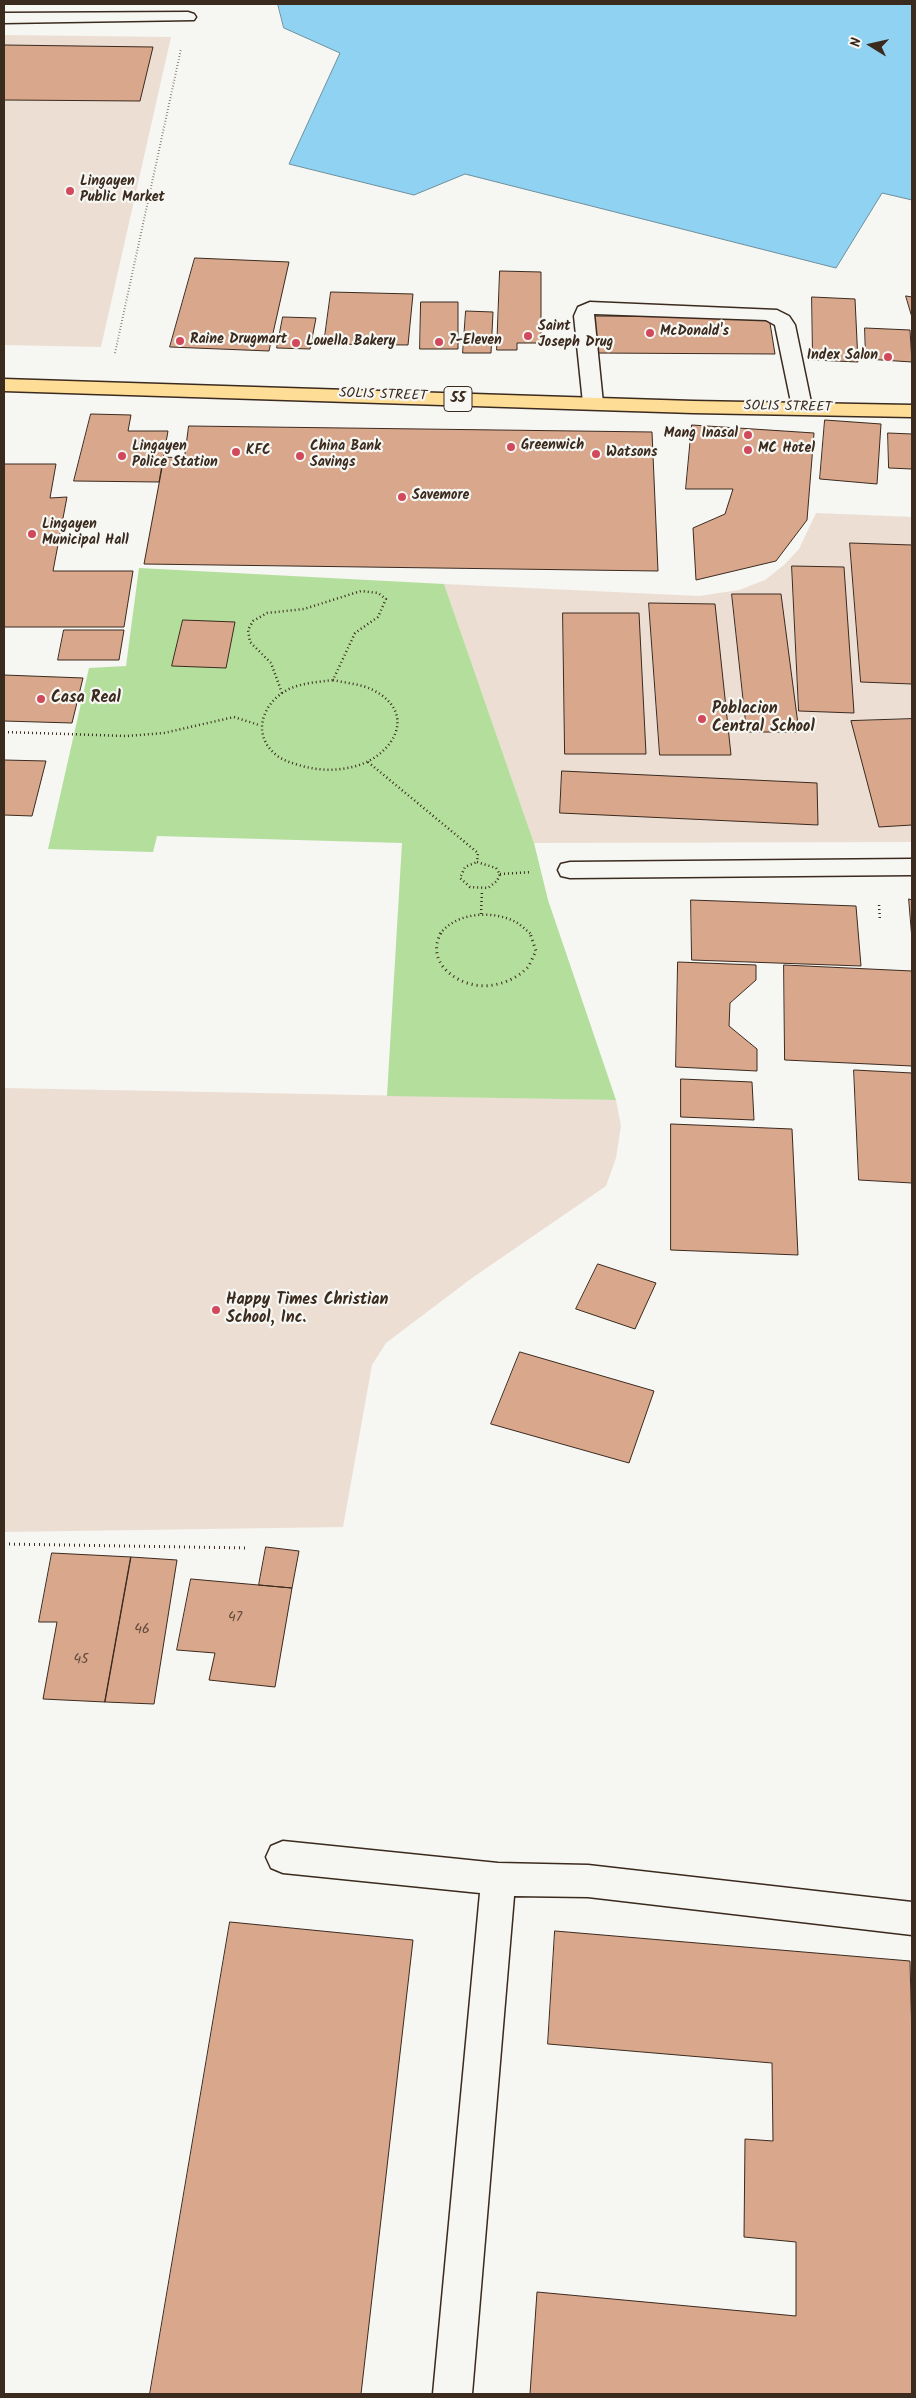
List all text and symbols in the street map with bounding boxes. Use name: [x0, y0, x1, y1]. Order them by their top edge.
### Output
north arrow: [846, 20, 896, 70]
text: N: [845, 36, 868, 49]
place label: Lingayen Public Market: [80, 175, 165, 208]
marker: Lingayen Public Market: [64, 185, 76, 197]
place label: Saint Joseph Drug: [538, 320, 613, 352]
place label: McDonald's: [660, 325, 729, 341]
marker: McDonald's: [644, 327, 656, 339]
marker: Saint Joseph Drug: [522, 330, 534, 342]
place label: Raine Drugmart: [190, 333, 287, 349]
place label: 7-Eleven: [449, 334, 502, 350]
marker: Raine Drugmart: [174, 335, 186, 347]
place label: Louella Bakery: [306, 335, 396, 351]
marker: 7-Eleven: [433, 336, 445, 348]
marker: Louella Bakery: [290, 337, 302, 349]
place label: Index Salon: [807, 349, 878, 365]
marker: Index Salon: [882, 351, 894, 363]
street label: SOLIS STREET: [339, 386, 427, 406]
road number: 55: [444, 386, 472, 412]
street label: SOLIS STREET: [744, 399, 832, 417]
place label: Mang Inasal: [664, 427, 738, 443]
marker: Mang Inasal: [742, 429, 754, 441]
place label: Greenwich: [521, 439, 584, 455]
place label: Lingayen Police Station: [132, 440, 218, 472]
place label: China Bank Savings: [310, 440, 381, 472]
marker: Greenwich: [505, 441, 517, 453]
place label: MC Hotel: [758, 442, 815, 458]
place label: KFC: [246, 444, 271, 460]
marker: MC Hotel: [742, 444, 754, 456]
marker: KFC: [230, 446, 242, 458]
place label: Watsons: [606, 446, 658, 462]
marker: Watsons: [590, 448, 602, 460]
marker: Lingayen Police Station: [116, 450, 128, 462]
marker: China Bank Savings: [294, 450, 306, 462]
place label: Savemore: [412, 489, 469, 505]
marker: Savemore: [396, 491, 408, 503]
place label: Lingayen Municipal Hall: [42, 518, 129, 550]
marker: Lingayen Municipal Hall: [26, 528, 38, 540]
place label: Casa Real: [51, 689, 121, 709]
marker: Casa Real: [35, 693, 47, 705]
place label: Poblacion Central School: [712, 700, 815, 738]
marker: Poblacion Central School: [696, 713, 708, 725]
place label: Happy Times Christian School, Inc.: [226, 1291, 388, 1329]
marker: Happy Times Christian School, Inc.: [210, 1304, 222, 1316]
house number: 47: [228, 1611, 242, 1627]
house number: 46: [134, 1623, 150, 1639]
house number: 45: [73, 1653, 89, 1669]

